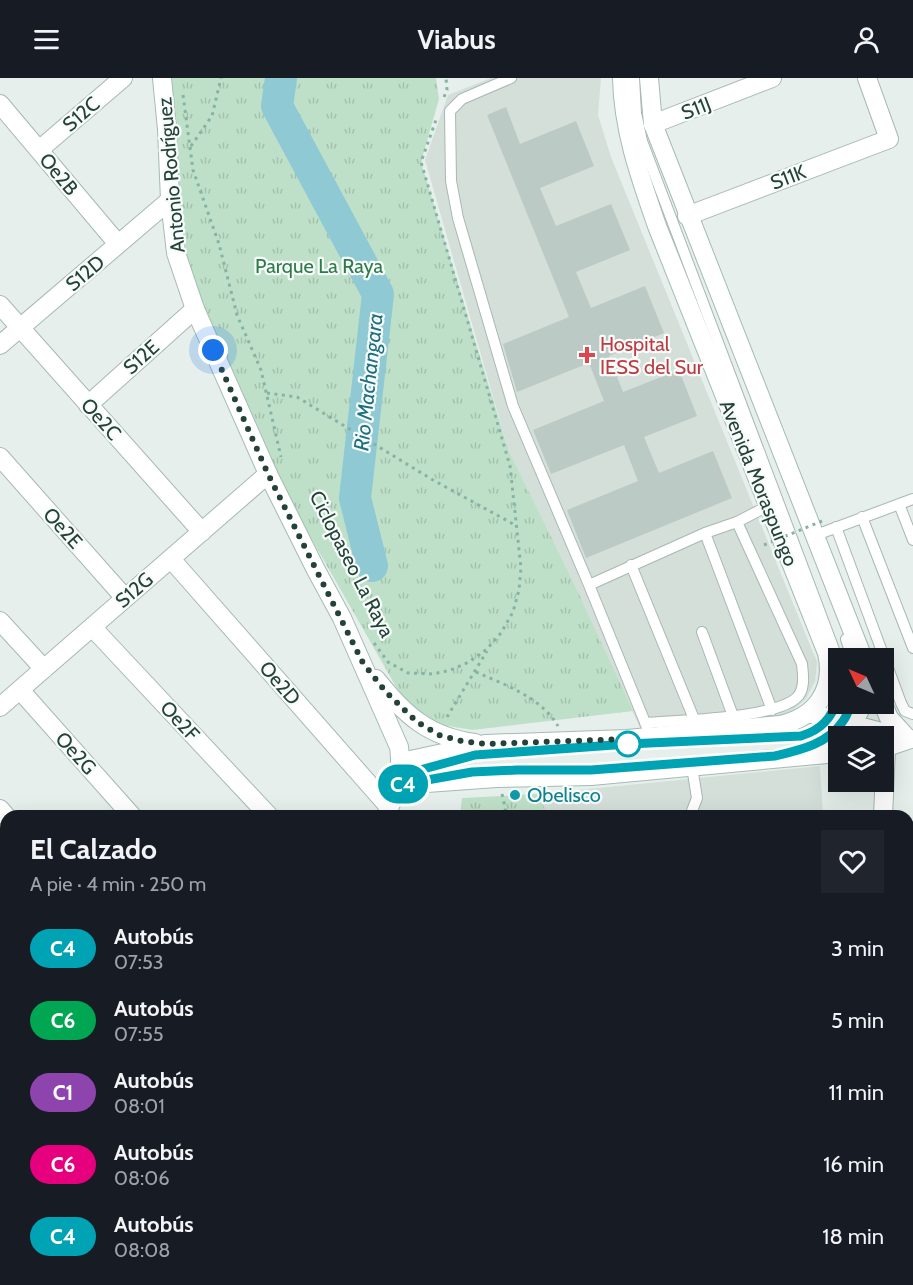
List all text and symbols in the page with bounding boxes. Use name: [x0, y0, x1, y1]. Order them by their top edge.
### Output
icon: menu: [30, 23, 63, 56]
text: Viabus: [417, 23, 496, 56]
icon: person: [850, 23, 883, 56]
street label: S12C: [58, 91, 104, 137]
street label: S11J: [678, 91, 714, 125]
street label: Antonio Rodríguez: [152, 96, 190, 254]
street label: Oe2B: [34, 148, 84, 200]
street label: S11K: [767, 159, 810, 195]
street label: S12D: [61, 250, 109, 296]
park label: Parque La Raya: [255, 254, 383, 278]
water label: Rio Machangara: [348, 312, 388, 452]
place label: Hospital IESS del Sur: [600, 332, 704, 379]
street label: S12E: [118, 335, 164, 379]
your location: [198, 335, 228, 365]
marker: Hospital IESS del Sur: [578, 346, 596, 364]
street label: Oe2C: [76, 393, 126, 445]
street label: Avenida Moraspungo: [715, 396, 803, 570]
street label: Ciclopaseo La Raya: [305, 487, 400, 642]
street label: Oe2E: [38, 503, 88, 553]
street label: S12G: [110, 567, 158, 613]
north arrow: [828, 648, 894, 714]
map controls: [828, 648, 894, 792]
street label: Oe2D: [254, 656, 306, 710]
street label: Oe2F: [155, 696, 205, 746]
button: layers: [828, 726, 894, 792]
street label: Oe2G: [51, 727, 101, 779]
unlabelled marker: [615, 731, 641, 757]
line badge: C4: [376, 764, 430, 804]
text: C4: [390, 772, 416, 797]
place label: Obelisco: [527, 783, 601, 807]
marker: Obelisco: [508, 788, 522, 802]
button: heart: [821, 830, 884, 893]
text: El Calzado: [30, 832, 157, 866]
text: A pie · 4 min · 250 m: [30, 872, 206, 896]
text: Autobús: [114, 923, 194, 950]
text: 3 min: [831, 935, 884, 962]
text: C4: [50, 936, 76, 961]
text: 07:53: [114, 950, 164, 974]
text: Autobús: [114, 995, 194, 1022]
text: 5 min: [831, 1007, 884, 1034]
text: C6: [51, 1008, 75, 1033]
text: 07:55: [114, 1022, 164, 1046]
text: Autobús: [114, 1067, 194, 1094]
text: 11 min: [828, 1079, 884, 1106]
text: C1: [53, 1080, 73, 1105]
text: 08:01: [114, 1094, 165, 1118]
text: Autobús: [114, 1139, 194, 1166]
text: 16 min: [823, 1151, 884, 1178]
text: C6: [51, 1152, 75, 1177]
text: 08:06: [114, 1166, 170, 1190]
text: Autobús: [114, 1211, 194, 1238]
text: 18 min: [822, 1223, 884, 1250]
text: C4: [50, 1224, 76, 1249]
text: 08:08: [114, 1238, 170, 1262]

